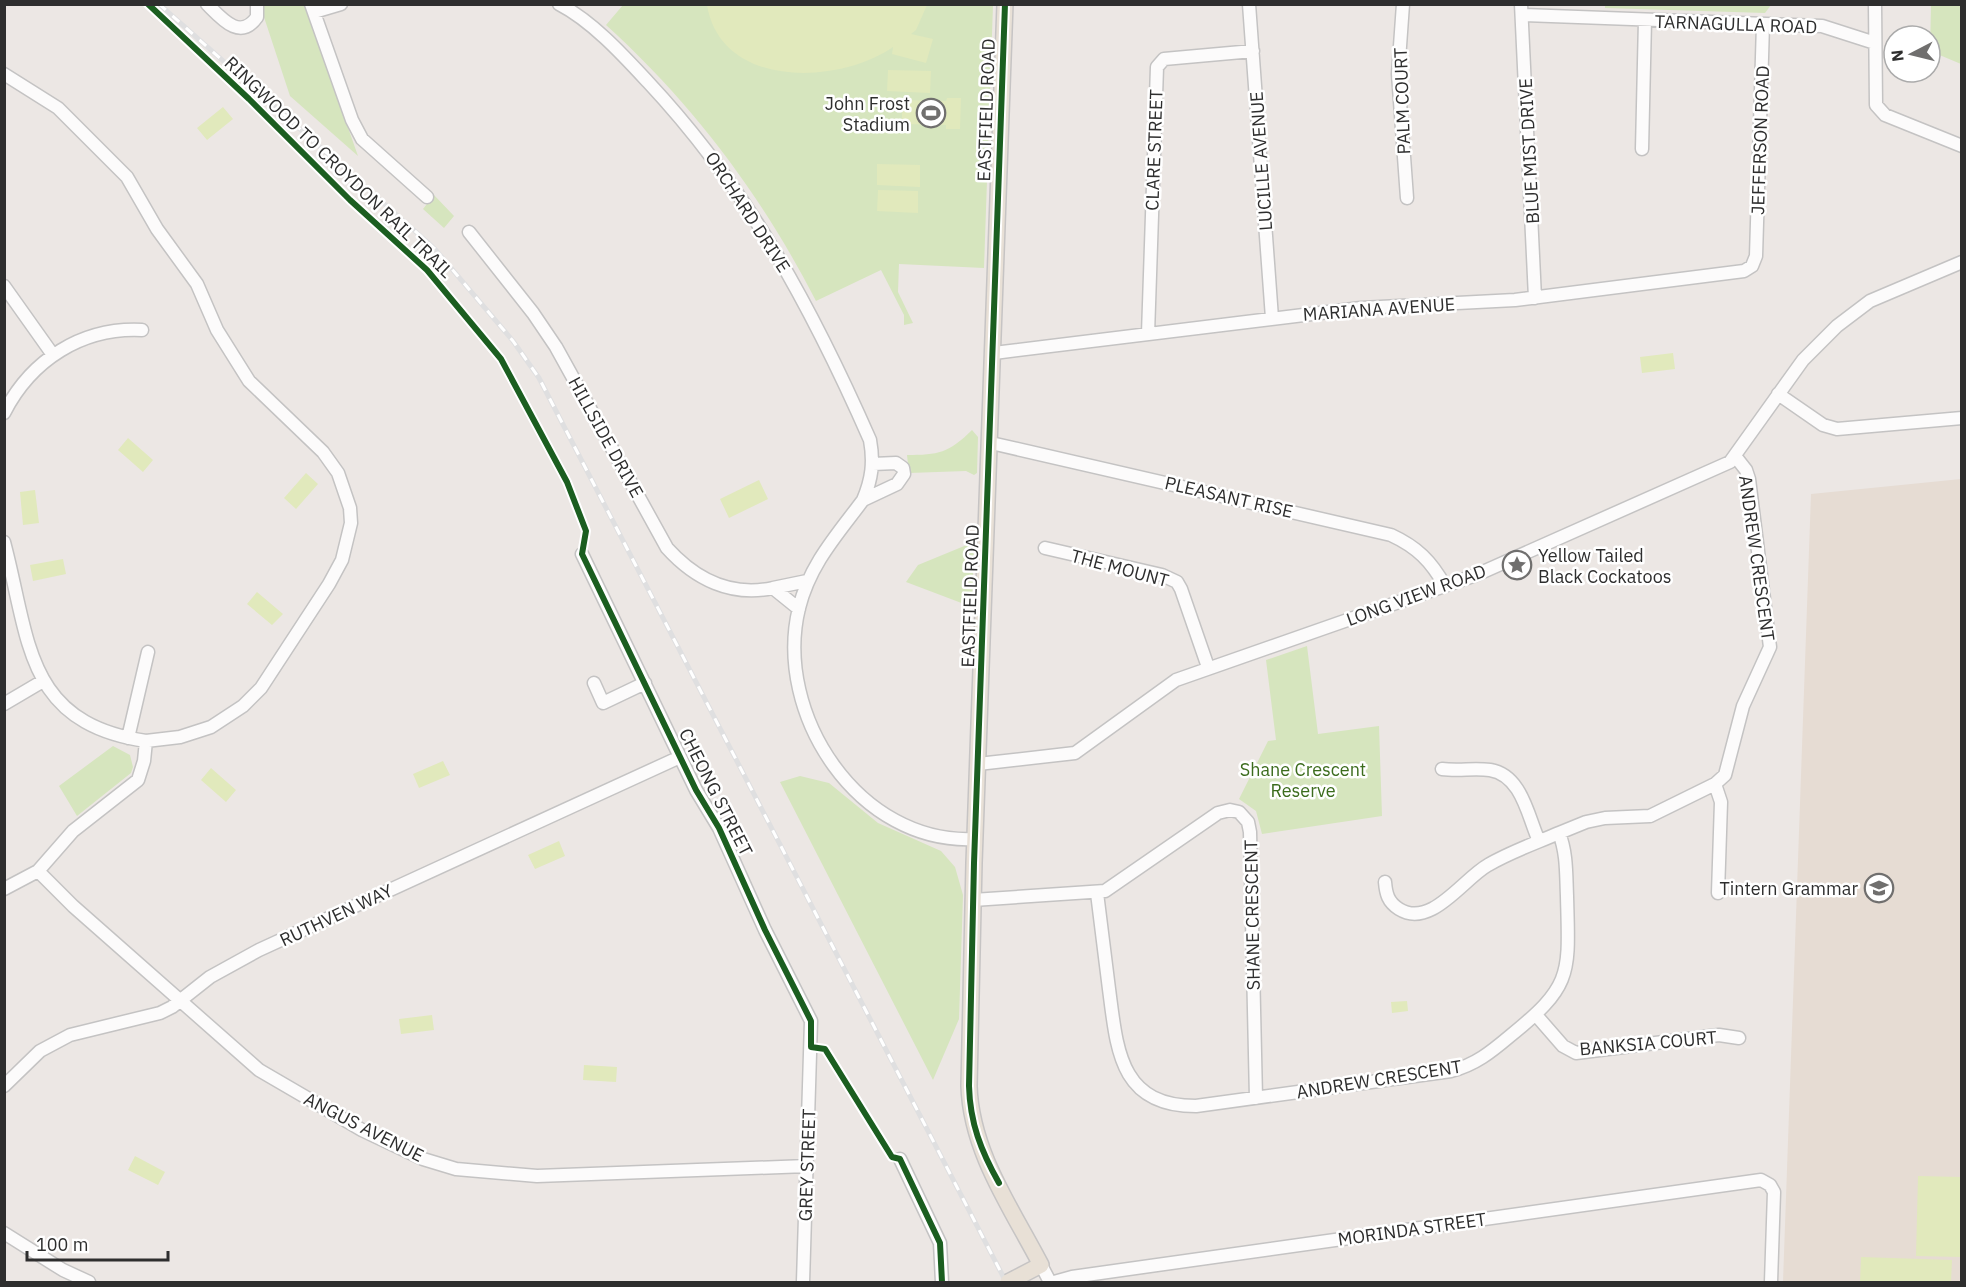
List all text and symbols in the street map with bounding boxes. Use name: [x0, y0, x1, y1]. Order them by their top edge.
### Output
street label: TARNAGULLA ROAD: [1654, 10, 1818, 38]
north arrow: [1882, 24, 1942, 84]
street label: EASTFIELD ROAD: [972, 38, 1000, 182]
street label: PALM COURT: [1389, 47, 1415, 155]
text: N: [1886, 49, 1908, 63]
street label: RINGWOOD TO CROYDON RAIL TRAIL: [220, 51, 458, 283]
street label: JEFFERSON ROAD: [1746, 65, 1774, 215]
street label: BLUE MIST DRIVE: [1514, 77, 1544, 225]
street label: CLARE STREET: [1140, 89, 1168, 211]
street label: LUCILLE AVENUE: [1245, 91, 1277, 231]
place label: John Frost Stadium: [825, 92, 910, 136]
sports icon: John Frost Stadium: [915, 97, 947, 129]
street label: ORCHARD DRIVE: [700, 147, 796, 277]
street label: MARIANA AVENUE: [1302, 292, 1456, 326]
street label: HILLSIDE DRIVE: [563, 373, 649, 501]
street label: PLEASANT RISE: [1163, 471, 1295, 523]
street label: ANDREW CRESCENT: [1734, 474, 1780, 642]
street label: EASTFIELD ROAD: [956, 524, 984, 668]
street label: THE MOUNT: [1069, 544, 1171, 592]
place label: Yellow Tailed Black Cockatoos: [1538, 544, 1672, 588]
place icon: Yellow Tailed Black Cockatoos: [1501, 549, 1533, 581]
street label: LONG VIEW ROAD: [1343, 559, 1489, 631]
street label: CHEONG STREET: [674, 724, 758, 860]
park label: Shane Crescent Reserve: [1240, 758, 1366, 802]
street label: SHANE CRESCENT: [1239, 840, 1265, 990]
school or university icon: Tintern Grammar: [1863, 872, 1895, 904]
place label: Tintern Grammar: [1719, 877, 1858, 900]
street label: RUTHVEN WAY: [276, 879, 397, 951]
street label: BANKSIA COURT: [1578, 1026, 1718, 1060]
street label: ANDREW CRESCENT: [1295, 1055, 1463, 1103]
street label: ANGUS AVENUE: [300, 1087, 428, 1167]
street label: GREY STREET: [794, 1108, 820, 1222]
street label: MORINDA STREET: [1336, 1207, 1488, 1251]
scale bar: [27, 1224, 168, 1262]
text: 100 m: [36, 1233, 88, 1256]

